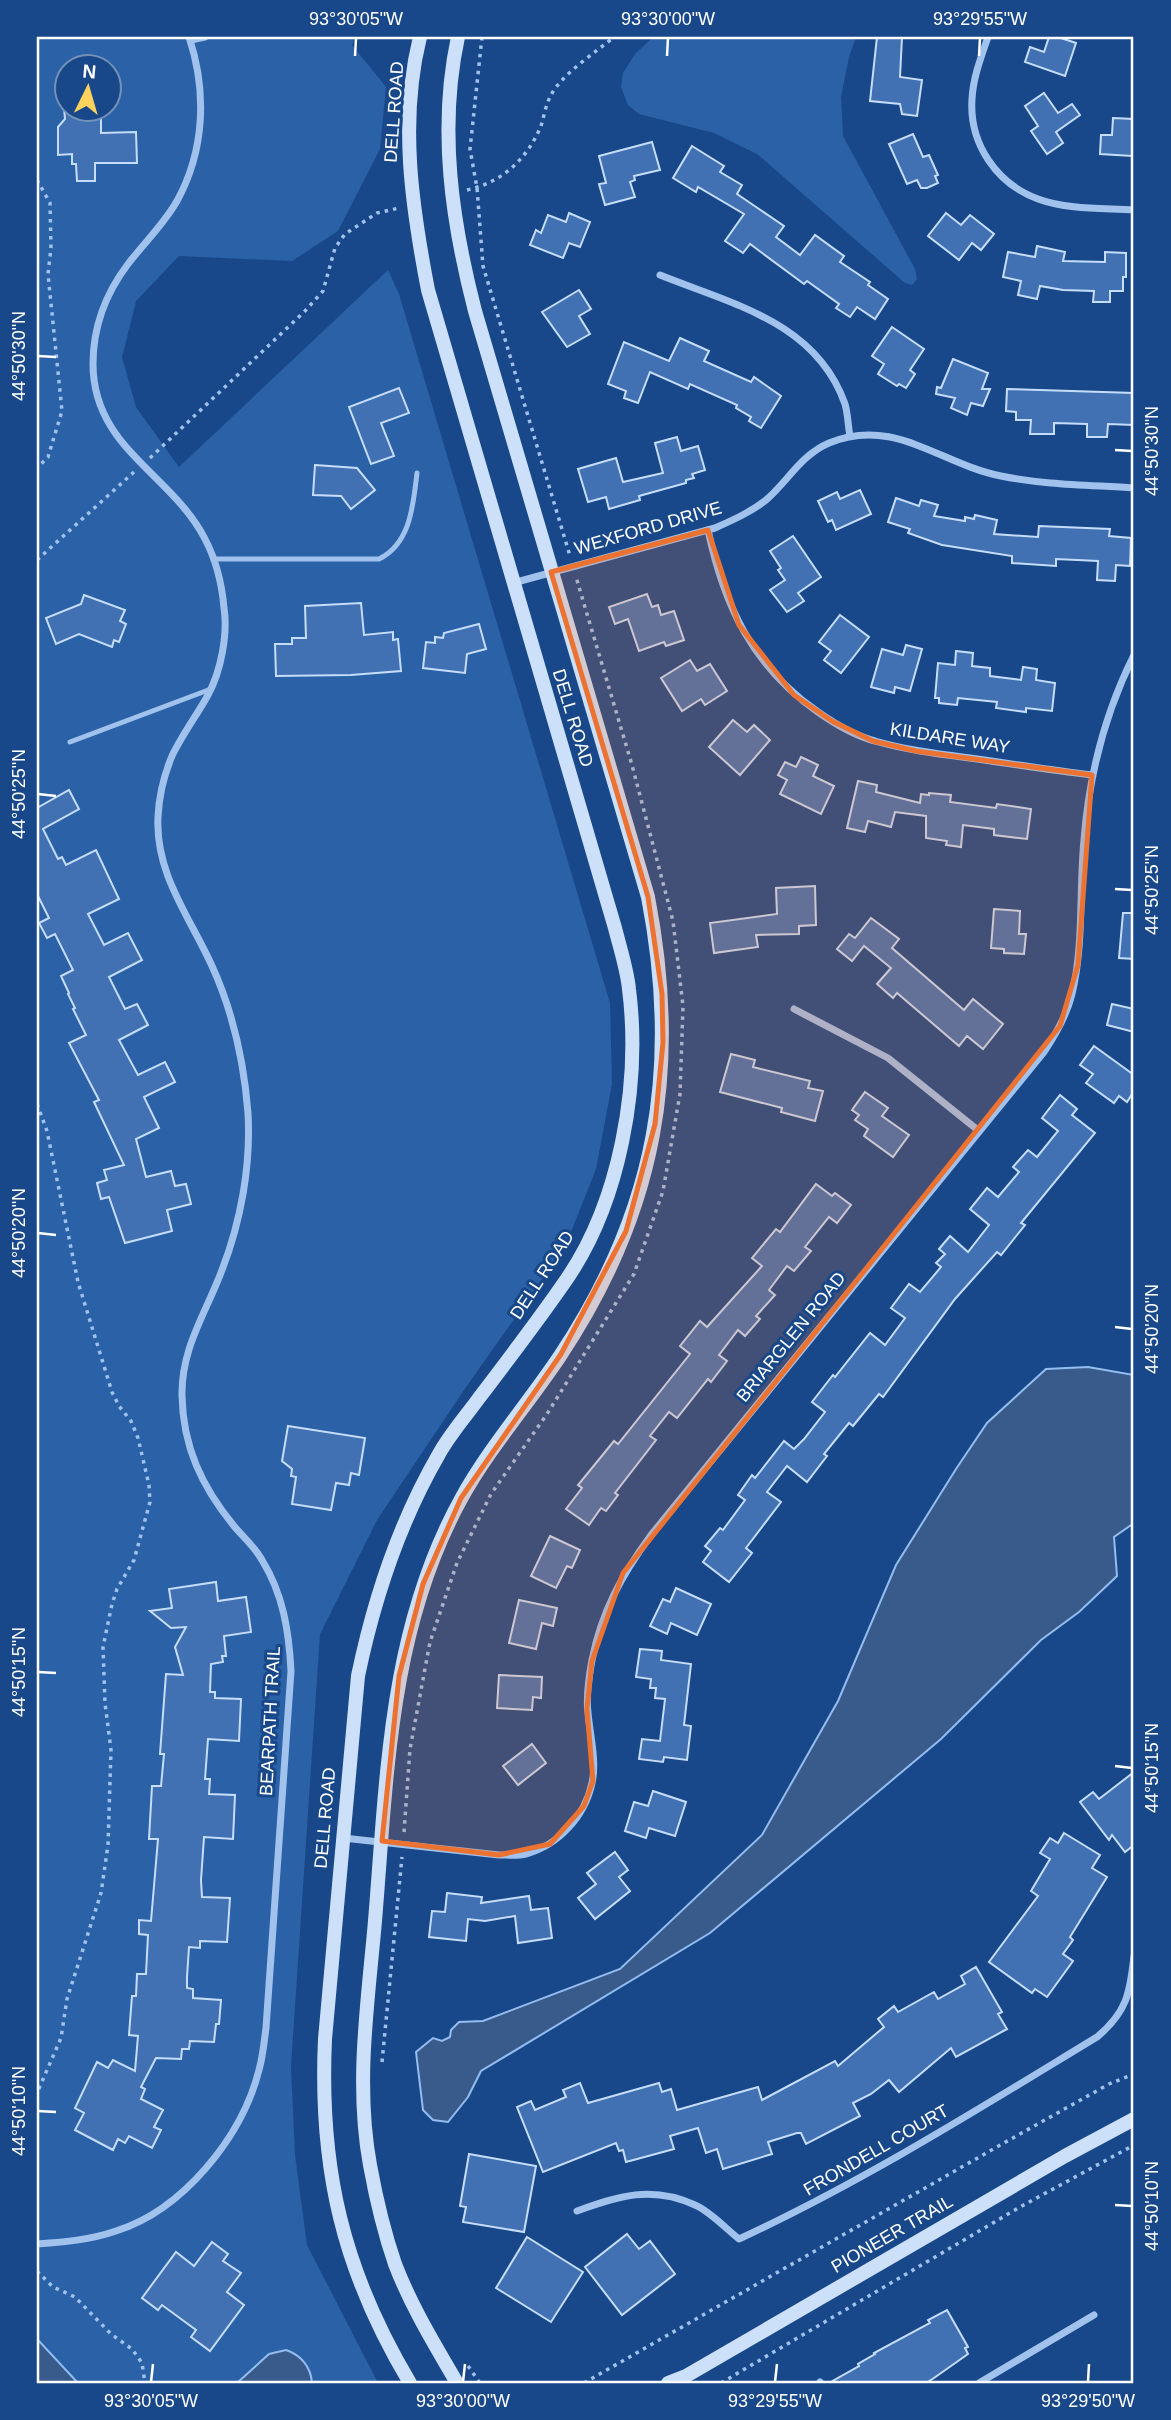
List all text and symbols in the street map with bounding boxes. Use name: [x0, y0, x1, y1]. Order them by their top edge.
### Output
text: 93°30'05"W: [309, 9, 403, 29]
text: 93°30'00"W: [621, 9, 715, 29]
text: 93°29'55"W: [933, 9, 1027, 29]
north arrow: [52, 52, 122, 122]
text: N: [82, 61, 97, 83]
street label: DELL ROAD: [380, 61, 408, 163]
text: 44°50'30"N: [9, 311, 29, 401]
text: 44°50'30"N: [1142, 406, 1162, 496]
street label: WEXFORD DRIVE: [572, 497, 724, 559]
street label: DELL ROAD: [549, 667, 597, 769]
street label: KILDARE WAY: [889, 719, 1011, 757]
text: 44°50'25"N: [9, 749, 29, 839]
text: 44°50'25"N: [1142, 845, 1162, 935]
text: 44°50'20"N: [9, 1188, 29, 1278]
street label: DELL ROAD: [506, 1227, 578, 1323]
street label: BRIARGLEN ROAD: [733, 1268, 849, 1406]
text: 44°50'20"N: [1142, 1284, 1162, 1374]
text: 44°50'15"N: [9, 1627, 29, 1717]
street label: BEARPATH TRAIL: [256, 1646, 284, 1796]
text: 44°50'15"N: [1142, 1723, 1162, 1813]
street label: DELL ROAD: [311, 1767, 339, 1869]
text: 44°50'10"N: [9, 2066, 29, 2156]
street label: FRONDELL COURT: [800, 2100, 952, 2200]
text: 44°50'10"N: [1142, 2161, 1162, 2251]
street label: PIONEER TRAIL: [828, 2191, 956, 2277]
text: 93°30'05"W: [104, 2391, 198, 2411]
text: 93°30'00"W: [416, 2391, 510, 2411]
text: 93°29'55"W: [728, 2391, 822, 2411]
text: 93°29'50"W: [1041, 2391, 1135, 2411]

